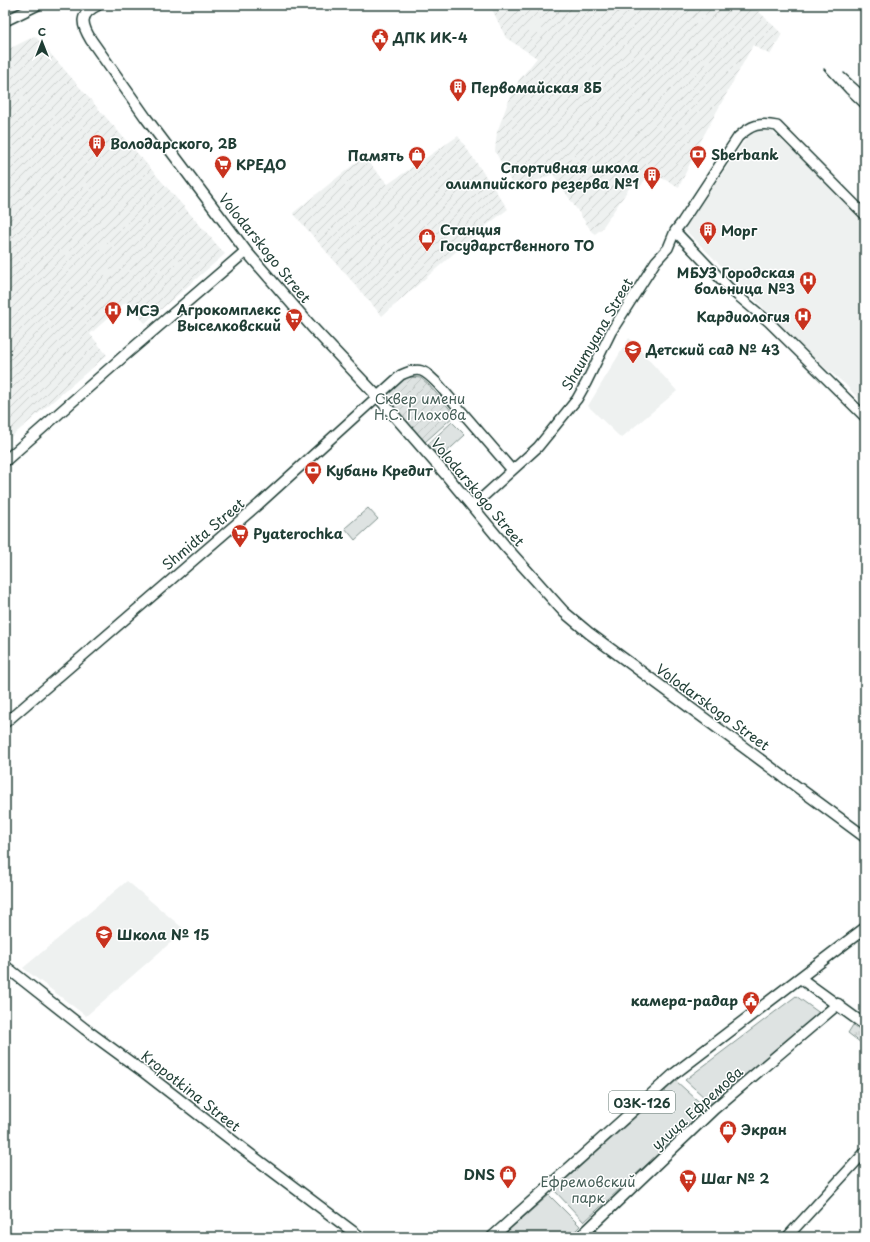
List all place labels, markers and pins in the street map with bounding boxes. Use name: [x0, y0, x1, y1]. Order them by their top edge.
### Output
public building icon: ДПК ИК-4: [370, 27, 390, 52]
place label: ДПК ИК-4: [392, 27, 468, 48]
building icon: Первомайская 8Б: [448, 77, 468, 102]
place label: Первомайская 8Б: [471, 77, 602, 98]
building icon: Володарского, 2В: [87, 133, 107, 158]
place label: Володарского, 2В: [110, 133, 237, 154]
bank icon: Sberbank: [688, 144, 708, 169]
place label: Sberbank: [711, 144, 779, 165]
place label: Память: [348, 145, 404, 166]
shop icon: Память: [407, 145, 427, 170]
supermarket icon: КРЕДО: [213, 154, 233, 179]
place label: КРЕДО: [236, 154, 286, 175]
place label: Спортивная школа олимпийского резерва №1: [445, 157, 640, 194]
building icon: Спортивная школа олимпийского резерва №1: [642, 165, 662, 190]
place label: Станция Государственного ТО: [440, 219, 594, 256]
building icon: Морг: [698, 220, 718, 245]
place label: Морг: [721, 220, 758, 241]
shop icon: Станция Государственного ТО: [417, 227, 437, 252]
place label: МБУЗ Городская больница №3: [677, 262, 795, 299]
hospital icon: МБУЗ Городская больница №3: [798, 270, 818, 295]
place label: Агрокомплекс Выселковский: [176, 299, 281, 336]
hospital icon: МСЭ: [103, 300, 123, 325]
place label: МСЭ: [126, 300, 160, 321]
place label: Кардиология: [696, 306, 790, 327]
hospital icon: Кардиология: [793, 306, 813, 331]
supermarket icon: Агрокомплекс Выселковский: [284, 307, 304, 332]
school or university icon: Детский сад № 43: [623, 339, 643, 364]
place label: Детский сад № 43: [645, 339, 780, 360]
bank icon: Кубань Кредит: [303, 460, 323, 485]
place label: Кубань Кредит: [326, 460, 433, 481]
supermarket icon: Pyaterochka: [230, 523, 250, 548]
place label: Pyaterochka: [253, 523, 344, 544]
school or university icon: Школа № 15: [94, 924, 114, 949]
place label: Школа № 15: [117, 924, 210, 945]
place label: камера-радар: [631, 990, 738, 1011]
public building icon: камера-радар: [741, 990, 761, 1015]
shop icon: Экран: [718, 1119, 738, 1144]
place label: Экран: [741, 1119, 787, 1140]
place label: DNS: [464, 1164, 495, 1185]
shop icon: DNS: [498, 1164, 518, 1189]
supermarket icon: Шаг № 2: [678, 1168, 698, 1193]
place label: Шаг № 2: [701, 1168, 769, 1189]

